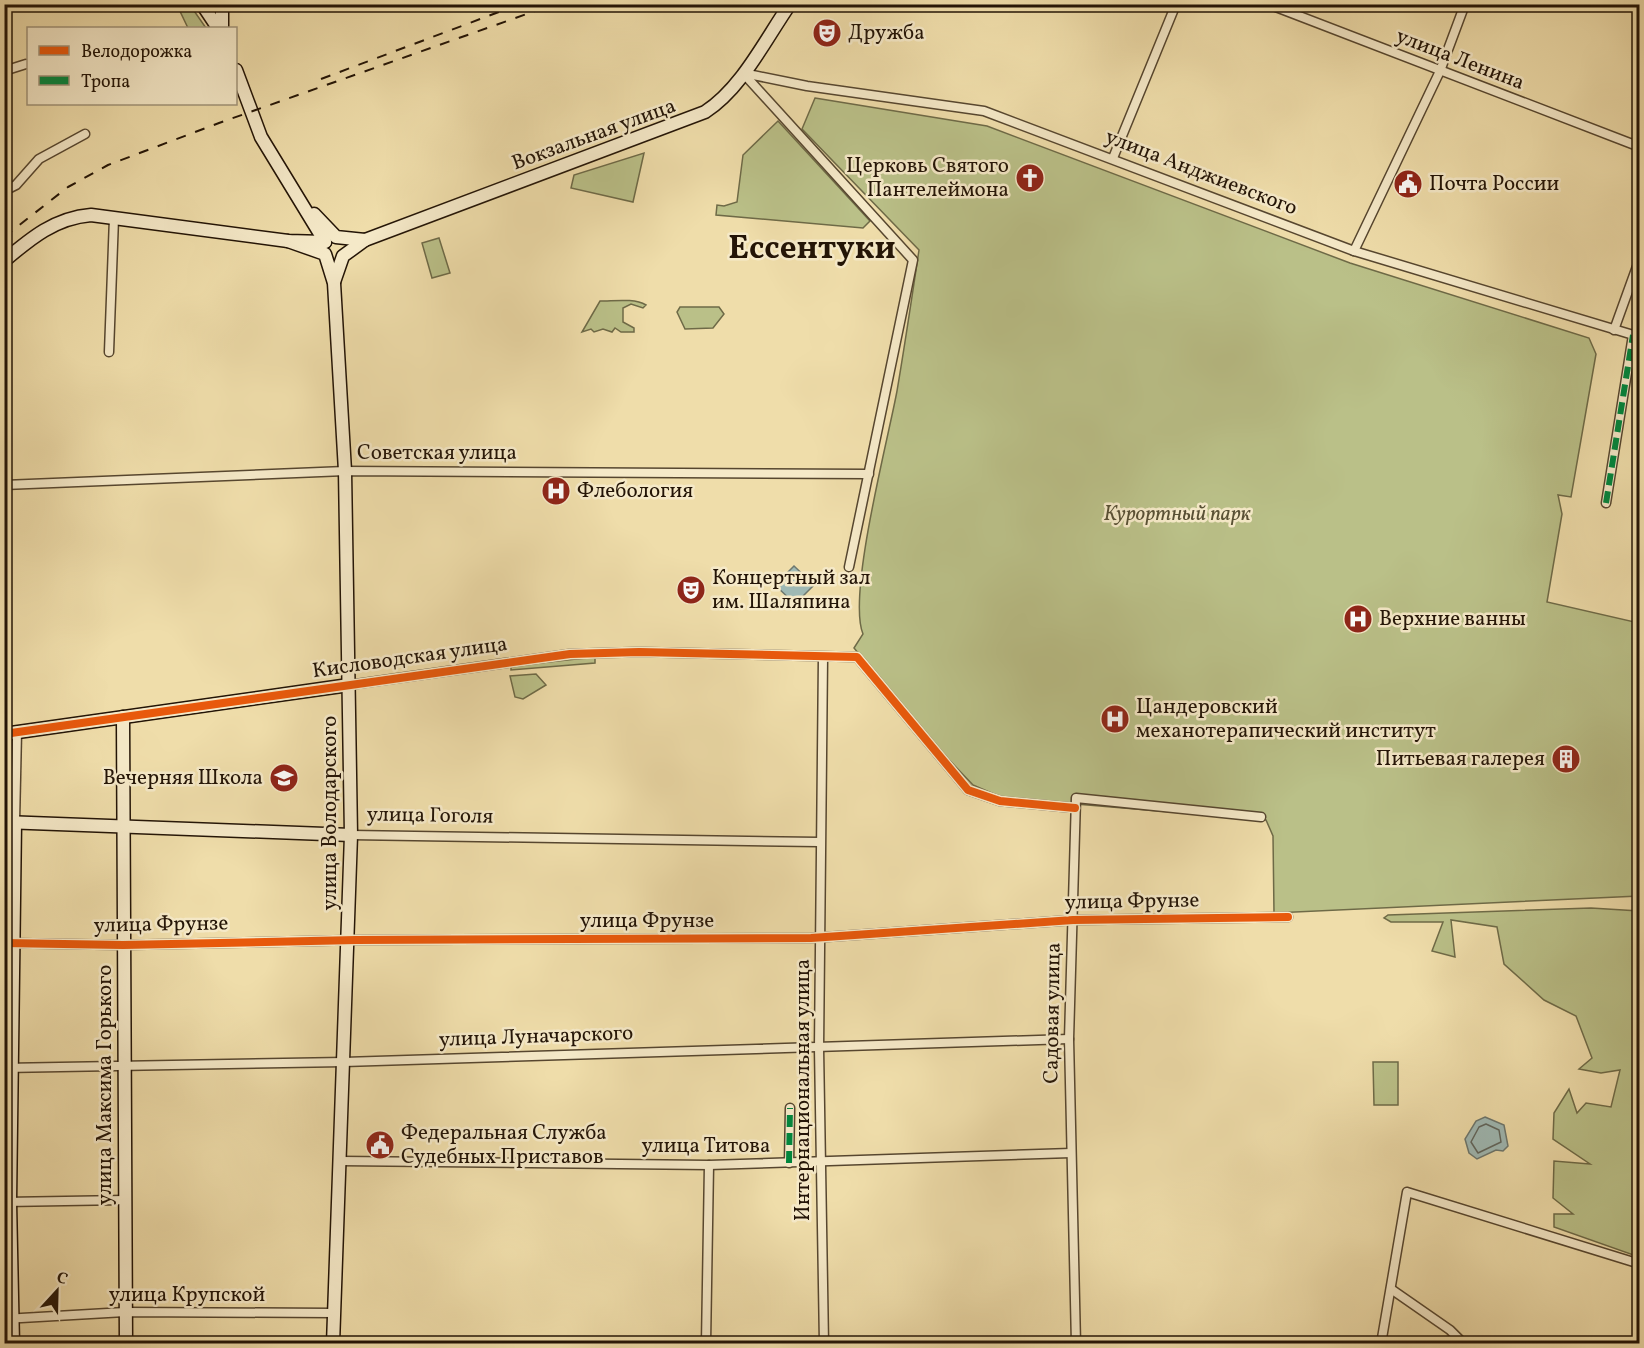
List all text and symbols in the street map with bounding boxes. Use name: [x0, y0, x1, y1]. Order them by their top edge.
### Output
theatre icon: Дружба: [811, 17, 843, 49]
place label: Дружба: [848, 19, 925, 48]
street label: улица Ленина: [1391, 22, 1529, 98]
legend: [27, 27, 237, 105]
text: Велодорожка: [81, 40, 192, 65]
text: Тропа: [81, 70, 130, 95]
street label: Вокзальная улица: [508, 92, 680, 178]
street label: улица Анджиевского: [1101, 123, 1301, 223]
place label: Церковь Святого Пантелеймона: [846, 152, 1009, 205]
church icon: Церковь Святого Пантелеймона: [1014, 162, 1046, 194]
public building icon: Почта России: [1392, 168, 1424, 200]
place label: Почта России: [1429, 170, 1560, 199]
district label: Ессентуки: [728, 227, 896, 273]
street label: Советская улица: [357, 439, 517, 468]
hospital icon: Флебология: [540, 475, 572, 507]
place label: Флебология: [577, 477, 693, 506]
park label: Курортный парк: [1104, 500, 1252, 529]
place label: Концертный зал им. Шаляпина: [712, 564, 870, 617]
theatre icon: Концертный зал им. Шаляпина: [675, 574, 707, 606]
hospital icon: Верхние ванны: [1342, 603, 1374, 635]
place label: Верхние ванны: [1379, 605, 1526, 634]
street label: Кисловодская улица: [311, 630, 509, 686]
place label: Цандеровский механотерапический институт: [1136, 693, 1436, 746]
hospital icon: Цандеровский механотерапический институт: [1099, 703, 1131, 735]
street label: улица Володарского: [316, 716, 345, 910]
building icon: Питьевая галерея: [1550, 743, 1582, 775]
place label: Питьевая галерея: [1376, 745, 1545, 774]
school or university icon: Вечерняя Школа: [268, 762, 300, 794]
place label: Вечерняя Школа: [103, 764, 263, 793]
street label: улица Гоголя: [366, 800, 494, 832]
street label: улица Фрунзе: [1064, 886, 1200, 918]
street label: улица Фрунзе: [580, 907, 714, 936]
street label: улица Фрунзе: [93, 909, 229, 941]
street label: Садовая улица: [1037, 942, 1069, 1084]
street label: Интернациональная улица: [789, 959, 818, 1221]
street label: улица Максима Горького: [91, 965, 120, 1205]
street label: улица Луначарского: [438, 1019, 634, 1055]
place label: Федеральная Служба Судебных Приставов: [401, 1119, 607, 1172]
public building icon: Федеральная Служба Судебных Приставов: [364, 1129, 396, 1161]
street label: улица Титова: [642, 1132, 770, 1161]
north arrow: [27, 1261, 87, 1321]
text: С: [53, 1267, 71, 1291]
street label: улица Крупской: [109, 1281, 265, 1310]

